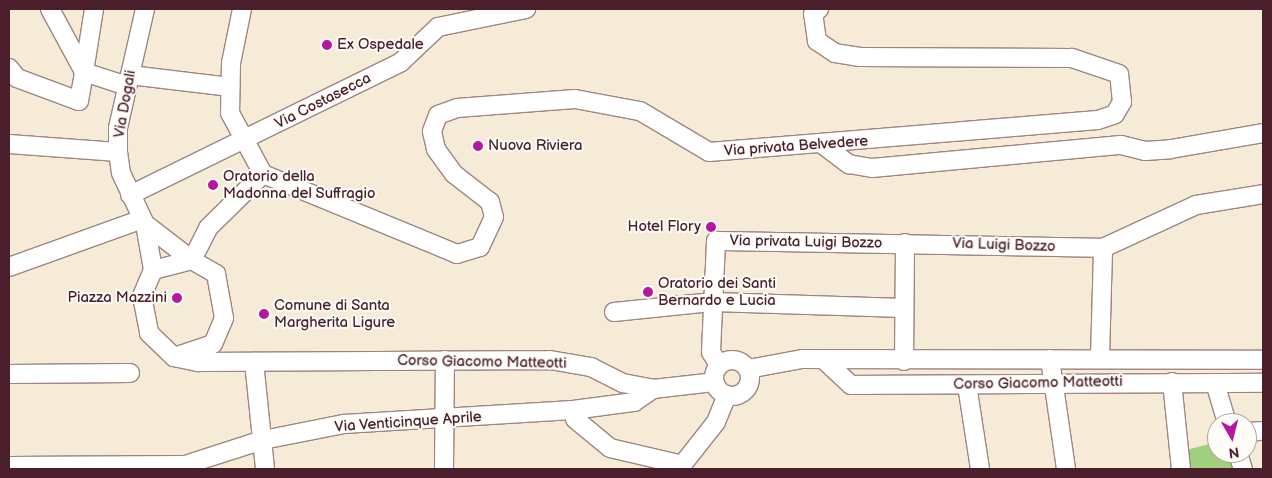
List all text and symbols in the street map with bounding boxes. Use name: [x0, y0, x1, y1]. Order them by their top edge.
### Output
place label: Ex Ospedale: [337, 36, 424, 54]
marker: Ex Ospedale: [321, 39, 333, 51]
street label: Via Dogali: [110, 69, 140, 139]
street label: Via Costasecca: [272, 69, 374, 133]
street label: Via privata Belvedere: [723, 132, 869, 160]
place label: Nuova Riviera: [488, 137, 582, 155]
marker: Nuova Riviera: [472, 140, 484, 152]
place label: Oratorio della Madonna del Suffragio: [223, 167, 376, 202]
marker: Oratorio della Madonna del Suffragio: [207, 179, 219, 191]
place label: Hotel Flory: [628, 218, 701, 236]
marker: Hotel Flory: [705, 221, 717, 233]
street label: Via privata Luigi Bozzo: [730, 232, 882, 252]
street label: Via Luigi Bozzo: [952, 234, 1056, 256]
place label: Oratorio dei Santi Bernardo e Lucia: [658, 274, 776, 309]
marker: Oratorio dei Santi Bernardo e Lucia: [642, 286, 654, 298]
place label: Piazza Mazzini: [68, 289, 167, 307]
marker: Piazza Mazzini: [171, 292, 183, 304]
place label: Comune di Santa Margherita Ligure: [274, 296, 395, 331]
marker: Comune di Santa Margherita Ligure: [258, 308, 270, 320]
street label: Corso Giacomo Matteotti: [397, 352, 567, 372]
street label: Corso Giacomo Matteotti: [953, 373, 1123, 393]
street label: Via Venticinque Aprile: [334, 408, 482, 436]
north arrow: [1207, 413, 1257, 463]
text: N: [1228, 443, 1240, 462]

